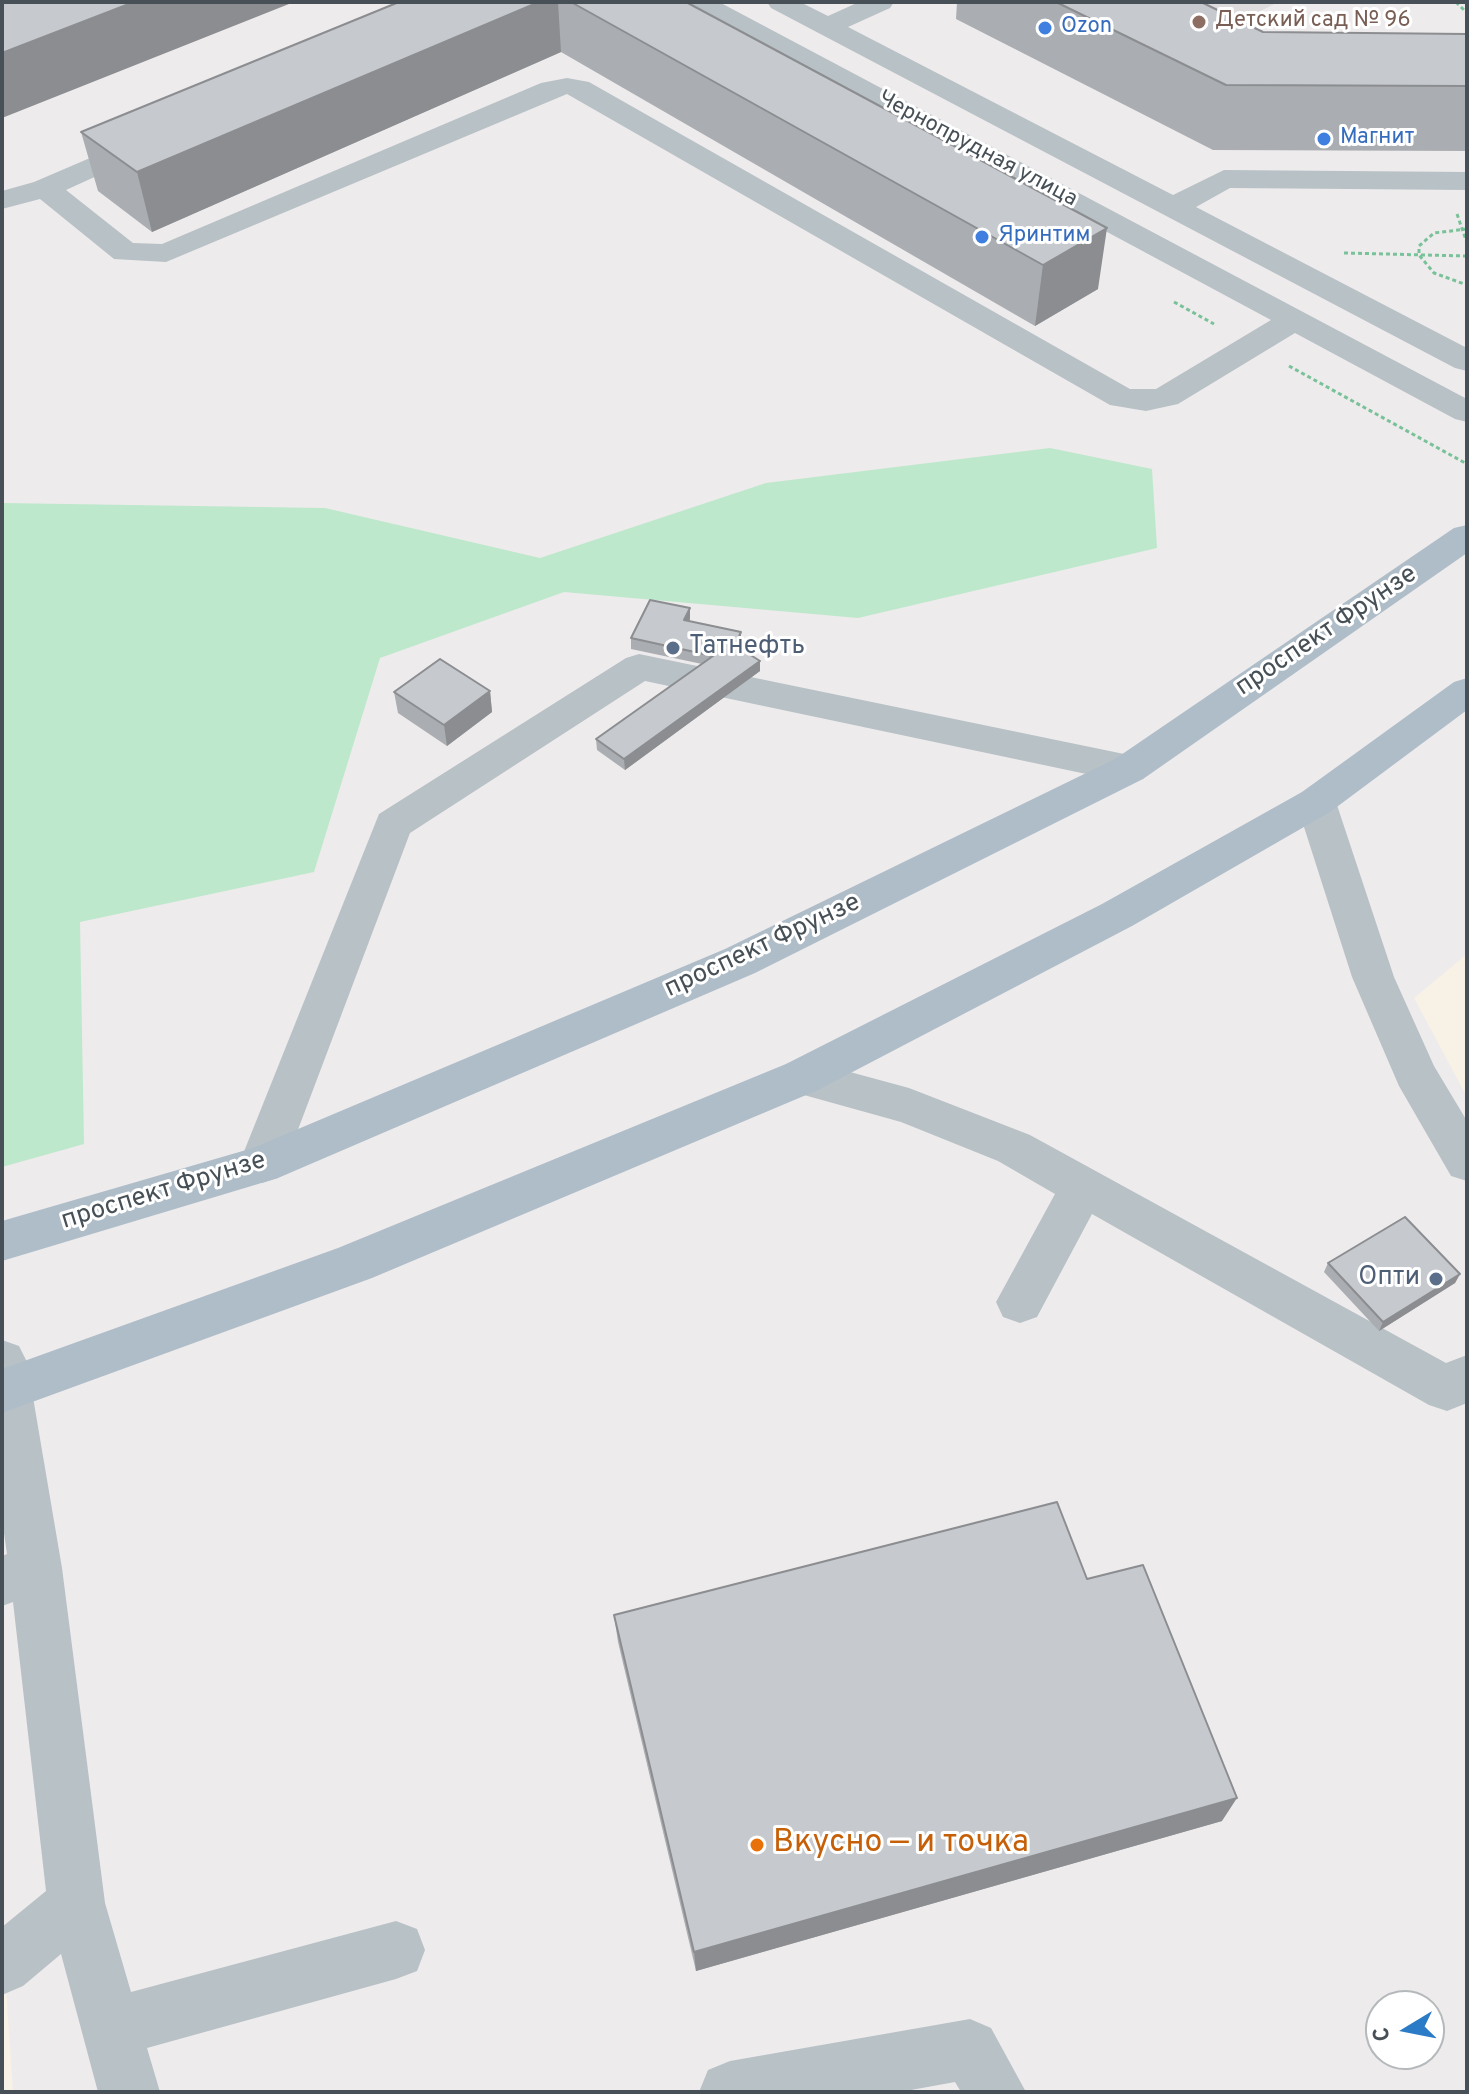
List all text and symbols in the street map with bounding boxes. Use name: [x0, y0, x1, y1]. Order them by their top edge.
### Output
place label: Детский сад № 96: [1215, 9, 1411, 35]
marker: Детский сад № 96: [1190, 13, 1208, 31]
place label: Ozon: [1061, 15, 1112, 41]
marker: Ozon: [1036, 19, 1054, 37]
street label: Чернопрудная улица: [873, 86, 1081, 214]
place label: Магнит: [1340, 126, 1414, 152]
marker: Магнит: [1315, 130, 1333, 148]
place label: Яринтим: [998, 224, 1090, 250]
marker: Яринтим: [973, 228, 991, 246]
street label: проспект Фрунзе: [1230, 560, 1424, 704]
place label: Татнефть: [689, 632, 805, 664]
marker: Татнефть: [664, 639, 682, 657]
street label: проспект Фрунзе: [660, 888, 866, 1006]
street label: проспект Фрунзе: [58, 1146, 270, 1238]
place label: Опти: [1358, 1263, 1420, 1295]
marker: Опти: [1427, 1270, 1445, 1288]
place label: Вкусно — и точка: [773, 1826, 1029, 1864]
marker: Вкусно — и точка: [748, 1836, 766, 1854]
north arrow: [1365, 1990, 1445, 2070]
text: С: [1368, 2025, 1397, 2043]

